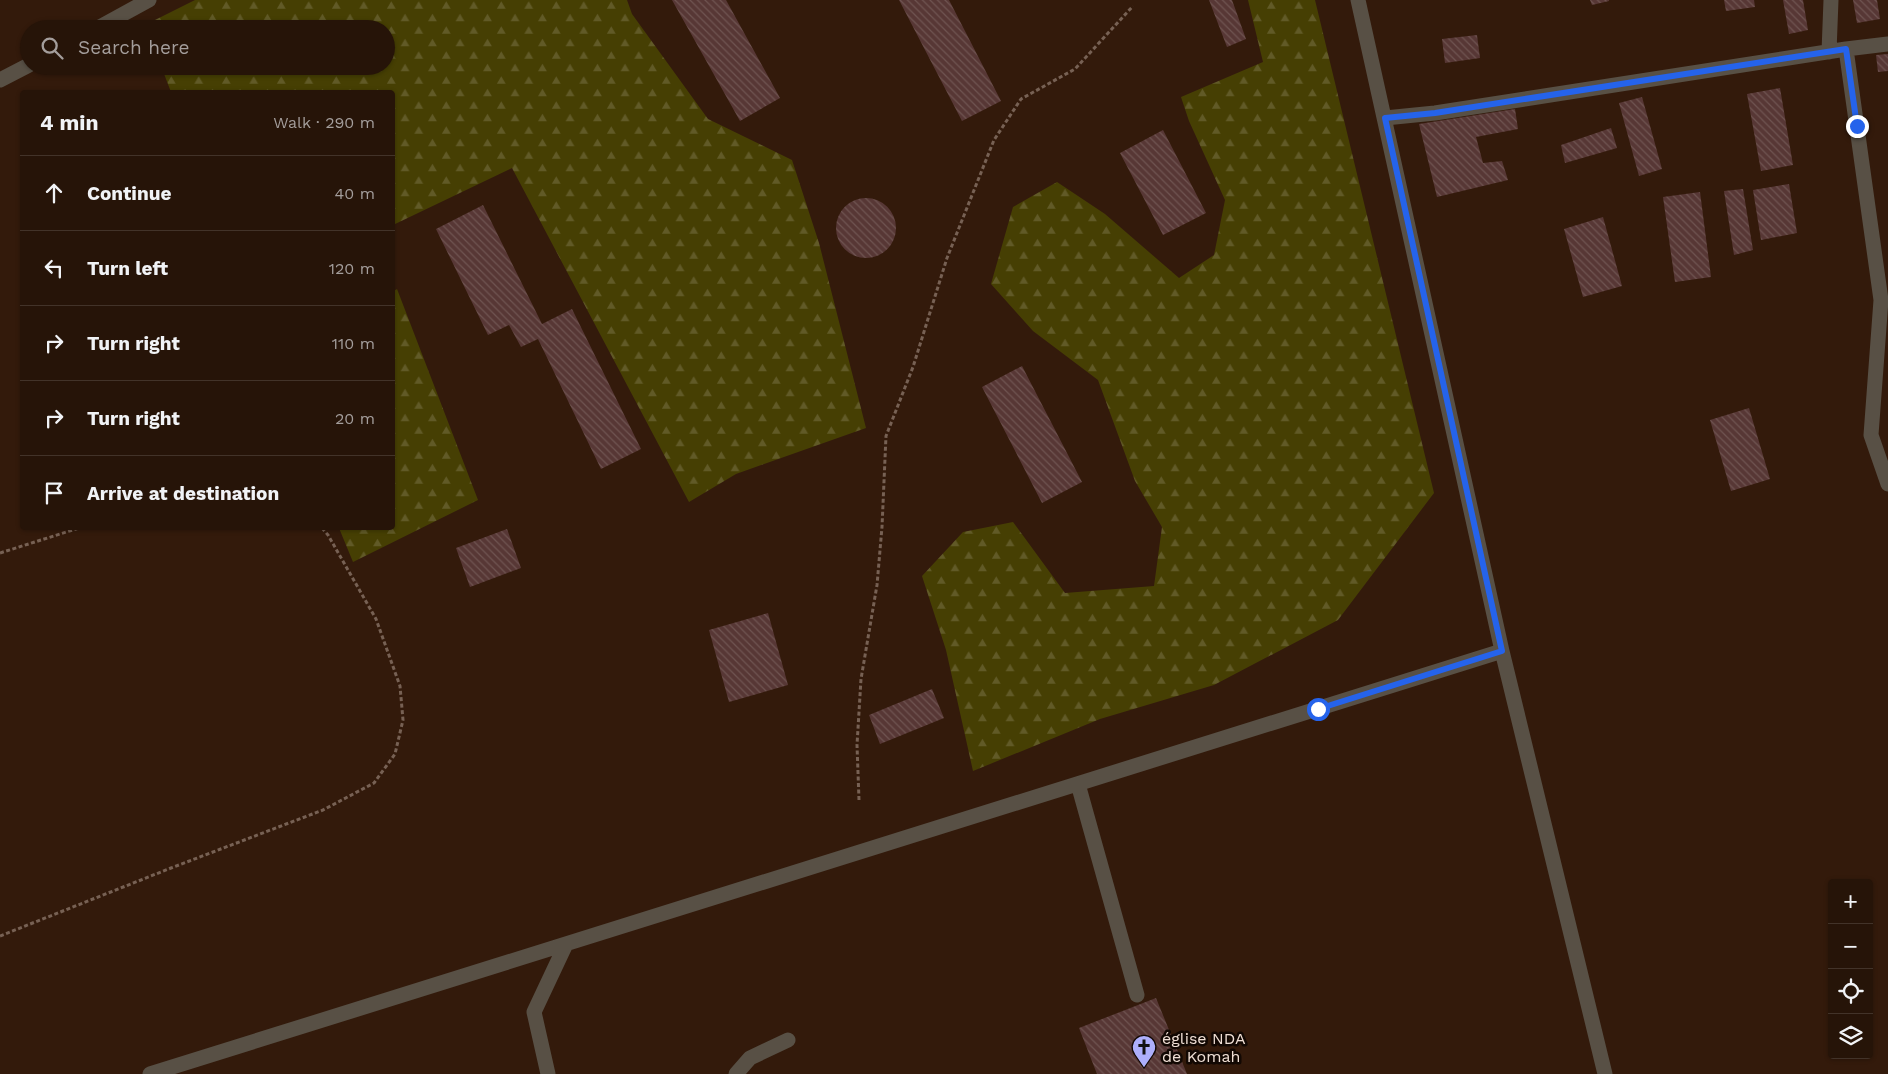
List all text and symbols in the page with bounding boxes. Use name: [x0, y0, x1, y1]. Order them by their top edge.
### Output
search box: [20, 20, 395, 75]
icon: search: [38, 34, 66, 62]
text: Search here: [78, 36, 189, 59]
text: 4 min: [40, 110, 98, 135]
text: Walk · 290 m: [273, 113, 375, 132]
route end: [1846, 115, 1869, 138]
icon: ahead: [40, 179, 68, 207]
text: Continue: [87, 182, 171, 205]
text: 40 m: [335, 184, 375, 203]
icon: left: [40, 254, 68, 282]
text: Turn left: [87, 257, 168, 280]
text: 120 m: [329, 259, 375, 278]
icon: right: [40, 329, 68, 357]
text: Turn right: [87, 332, 180, 355]
text: 110 m: [332, 334, 375, 353]
icon: right: [40, 404, 68, 432]
text: Turn right: [87, 407, 180, 430]
text: 20 m: [335, 409, 375, 428]
icon: arrive: [40, 479, 68, 507]
text: Arrive at destination: [87, 482, 279, 505]
route start: [1307, 698, 1330, 721]
map controls: [1828, 879, 1873, 1059]
button: +: [1828, 879, 1873, 924]
button: −: [1828, 924, 1873, 969]
button: locate: [1828, 969, 1873, 1014]
button: layers: [1828, 1014, 1873, 1059]
place label: église NDA de Komah: [1162, 1029, 1246, 1066]
church icon: église NDA de Komah: [1131, 1034, 1157, 1068]

